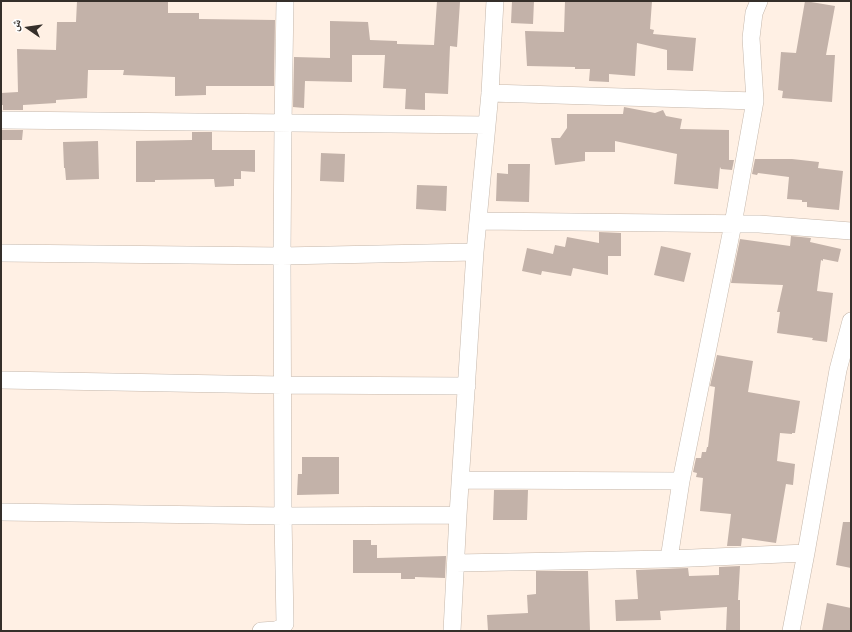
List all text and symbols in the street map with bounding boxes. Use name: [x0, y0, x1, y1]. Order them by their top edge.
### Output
north arrow: [8, 8, 48, 48]
text: ش: [8, 18, 23, 32]

